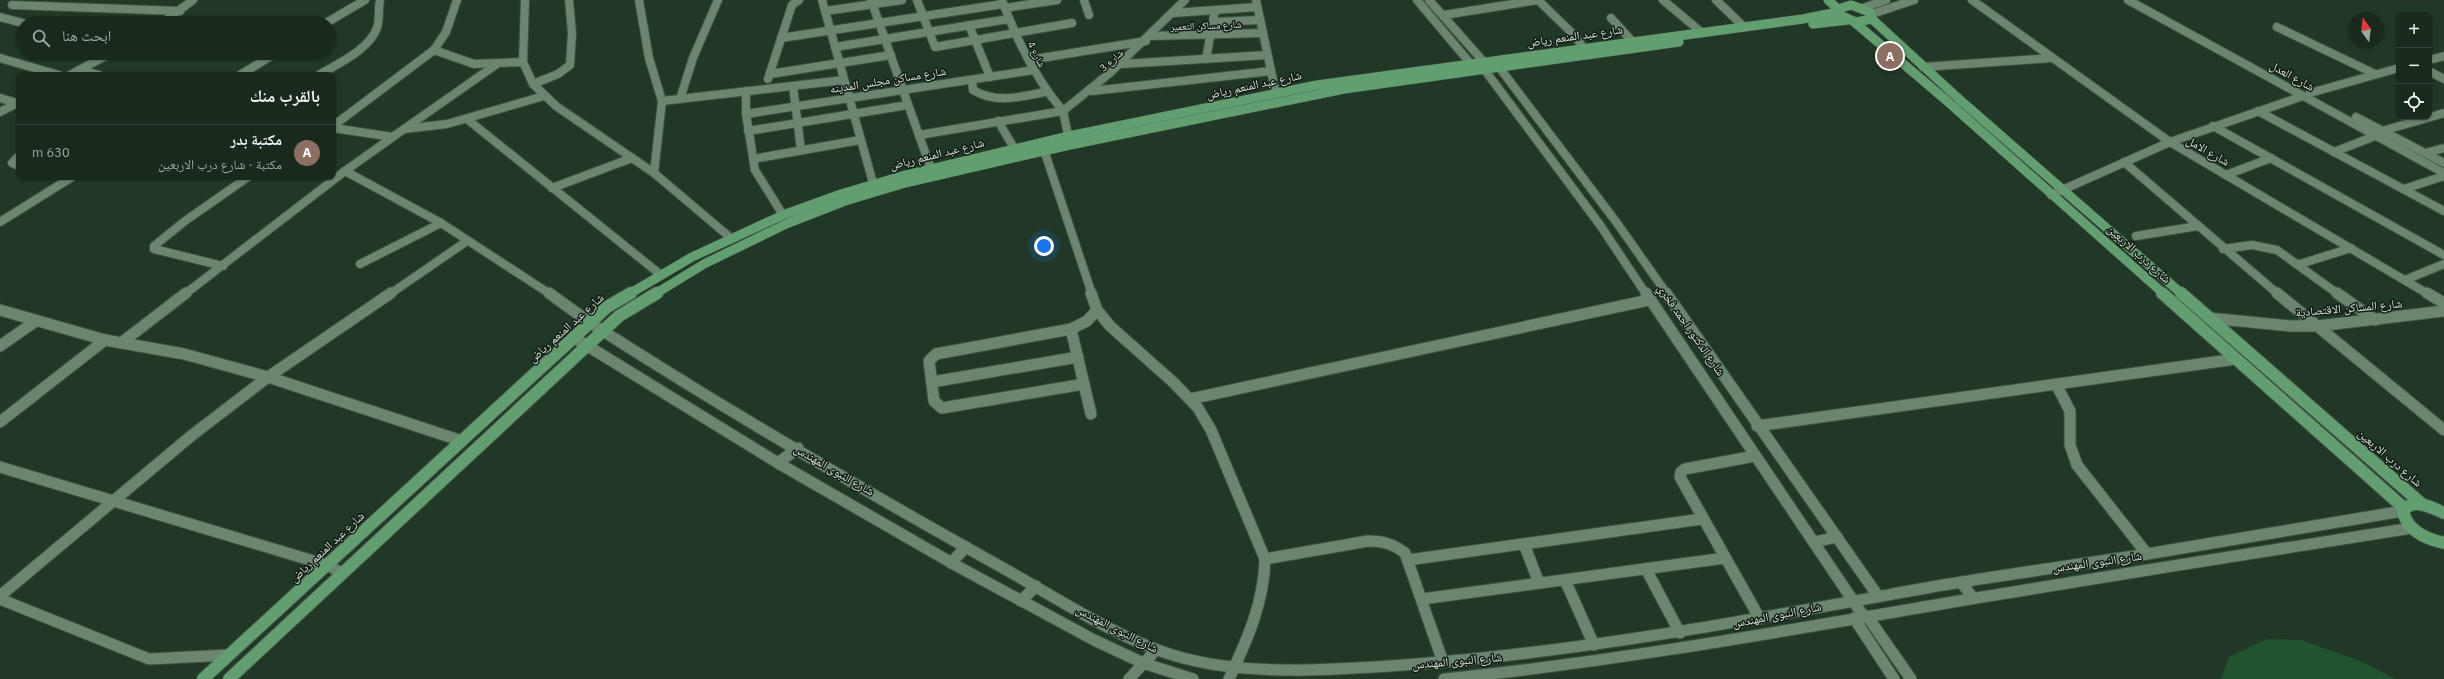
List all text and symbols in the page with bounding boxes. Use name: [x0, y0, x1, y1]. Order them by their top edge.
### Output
north arrow: [2348, 12, 2384, 48]
map controls: [2396, 12, 2432, 120]
button: +: [2396, 12, 2432, 48]
search box: [16, 16, 336, 60]
street label: شارع مساكن التعمير: [1169, 18, 1242, 33]
street label: شارع عبد المنعم رياض: [1526, 21, 1624, 51]
text: ابحث هنا: [62, 26, 111, 45]
icon: search: [30, 27, 52, 49]
street label: شارع 4: [1025, 39, 1049, 70]
pin: A: [1877, 41, 1903, 71]
street label: شارع 3: [1097, 46, 1126, 74]
button: −: [2396, 48, 2432, 84]
street label: شارع العدل: [2267, 57, 2317, 95]
street label: شارع مساكن مجلس المدينه: [829, 63, 947, 97]
street label: شارع عبد المنعم رياض: [1205, 67, 1303, 103]
button: locate: [2396, 84, 2432, 120]
text: بالقرب منك: [250, 85, 320, 107]
text: مكتبة بدر: [231, 130, 282, 149]
street label: شارع الامل: [2184, 132, 2233, 170]
street label: شارع عبد المنعم رياض: [888, 135, 986, 173]
text: 630 m: [32, 144, 70, 161]
text: A: [303, 144, 311, 161]
text: مكتبة · شارع درب الاربعين: [158, 156, 282, 173]
street label: شارع درب الاربعين: [2104, 221, 2174, 287]
your location: [1034, 236, 1054, 256]
street label: شارع الدكتور احمد فخري: [1652, 281, 1729, 380]
street label: شارع عبد المنعم رياض: [525, 290, 607, 366]
street label: شارع المساكن الاقتصادية: [2295, 295, 2403, 321]
street label: شارع درب الاربعين: [2354, 426, 2426, 491]
street label: شارع النبوى المهندس: [791, 441, 877, 500]
street label: شارع عبد المنعم رياض: [286, 508, 368, 586]
street label: شارع النبوى المهندس: [2051, 548, 2143, 576]
street label: شارع النبوى المهندس: [1731, 599, 1823, 631]
street label: شارع النبوى المهندس: [1073, 601, 1161, 657]
street label: شارع النبوى المهندس: [1411, 649, 1503, 673]

